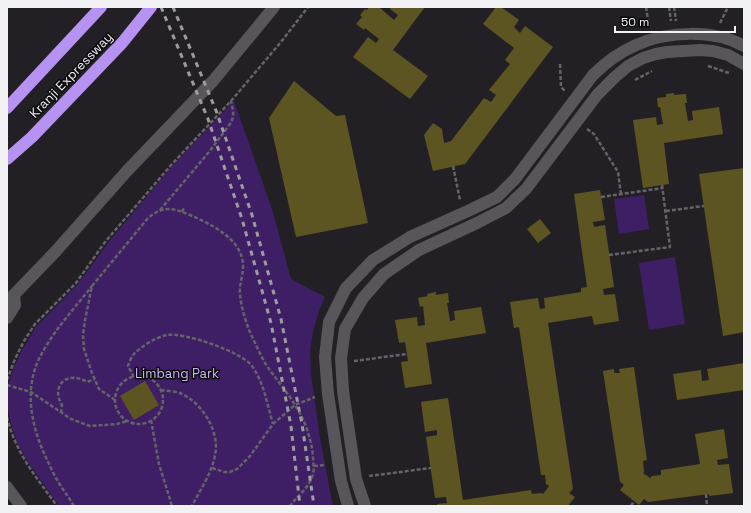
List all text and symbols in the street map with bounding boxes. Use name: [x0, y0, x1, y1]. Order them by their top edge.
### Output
scale bar: [615, 8, 735, 34]
text: 50 m: [621, 14, 649, 30]
street label: Kranji Expressway: [26, 29, 116, 121]
park label: Limbang Park: [135, 365, 219, 382]

